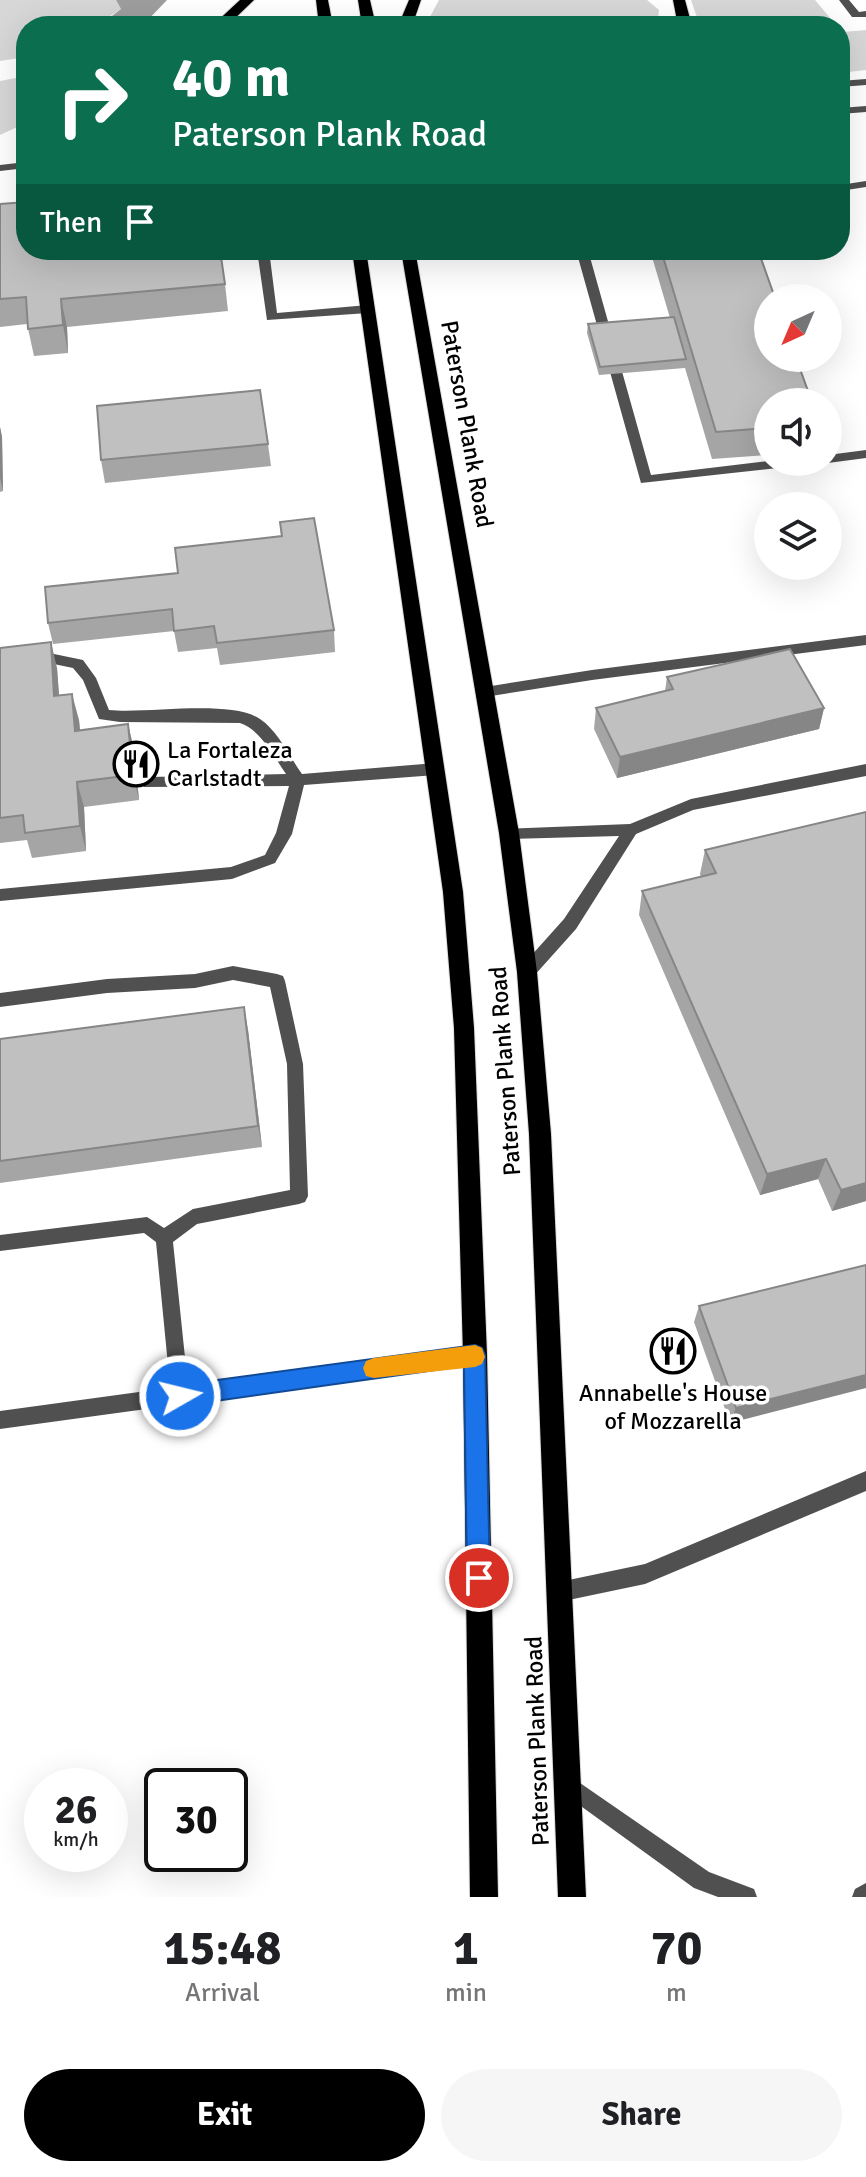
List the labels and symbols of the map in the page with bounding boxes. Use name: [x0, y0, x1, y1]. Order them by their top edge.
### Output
north arrow: [754, 284, 842, 372]
street label: Paterson Plank Road: [434, 318, 500, 530]
place label: La Fortaleza Carlstadt: [167, 735, 293, 793]
restaurant icon: La Fortaleza Carlstadt: [112, 740, 160, 788]
street label: Paterson Plank Road: [483, 965, 527, 1177]
restaurant icon: Annabelle's House of Mozzarella: [649, 1327, 697, 1375]
position arrow: [138, 1354, 222, 1438]
place label: Annabelle's House of Mozzarella: [579, 1378, 767, 1436]
pin: [445, 1544, 513, 1612]
street label: Paterson Plank Road: [518, 1636, 556, 1846]
speed limit sign: 30: [144, 1768, 248, 1872]

